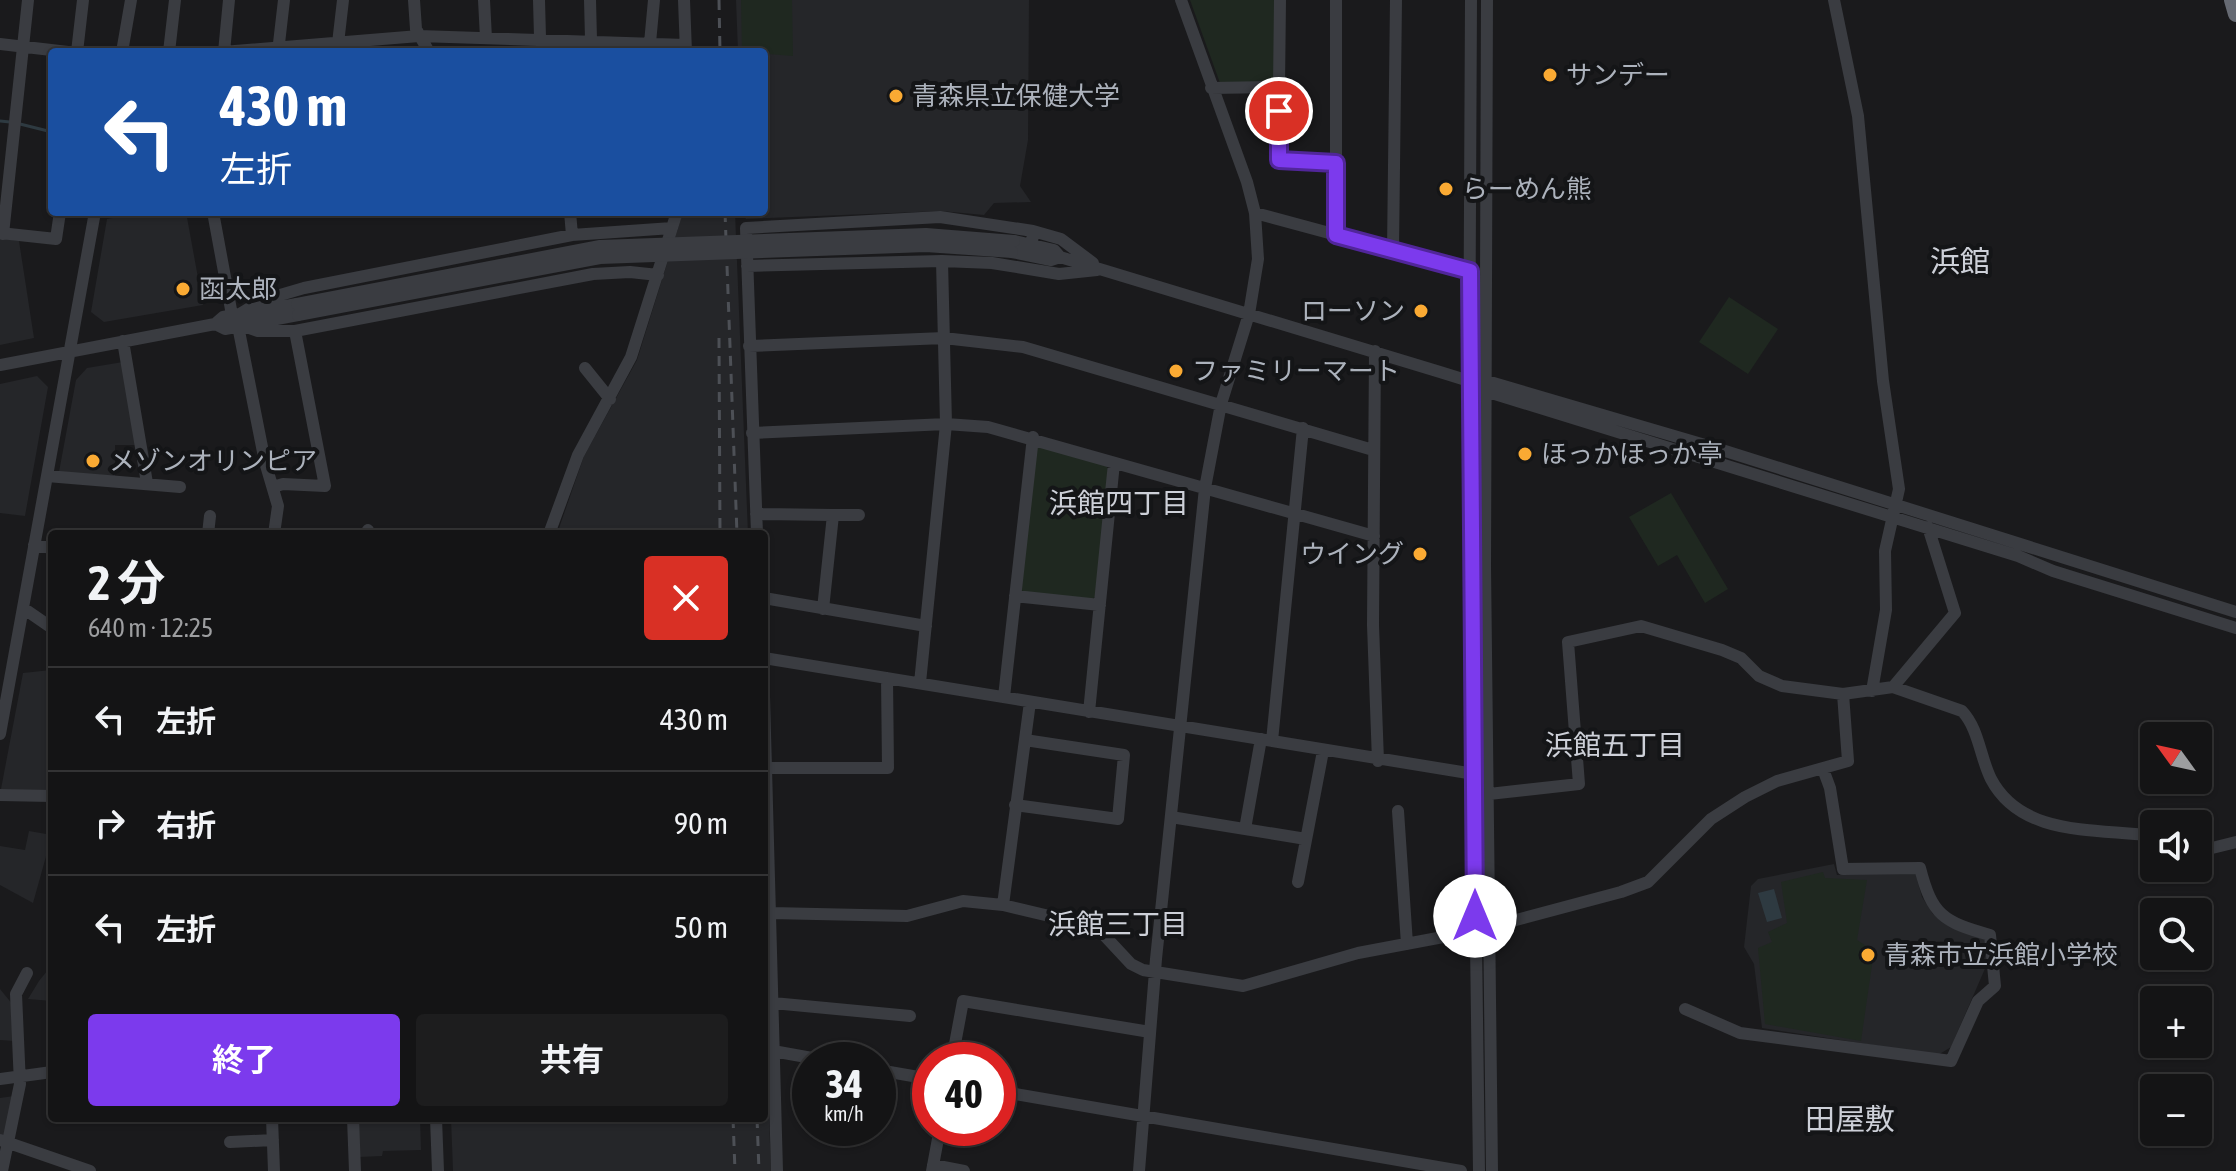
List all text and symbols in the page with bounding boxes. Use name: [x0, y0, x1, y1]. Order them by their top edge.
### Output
place label: サンデー: [1566, 60, 1670, 90]
marker: サンデー: [1541, 66, 1559, 84]
text: 430 m: [220, 74, 347, 138]
pin: [1245, 77, 1313, 145]
icon: left: [88, 80, 192, 184]
place label: 青森県立保健大学: [912, 81, 1120, 111]
marker: 青森県立保健大学: [887, 87, 905, 105]
icon: arrive: [1257, 89, 1301, 133]
text: 左折: [220, 148, 292, 190]
place label: らーめん熊: [1462, 174, 1592, 204]
marker: らーめん熊: [1437, 180, 1455, 198]
district label: 浜館: [1930, 244, 1990, 278]
place label: 函太郎: [199, 274, 277, 304]
marker: 函太郎: [174, 280, 192, 298]
place label: ローソン: [1301, 296, 1405, 326]
marker: ローソン: [1412, 302, 1430, 320]
place label: ファミリーマート: [1192, 356, 1400, 386]
marker: ファミリーマート: [1167, 362, 1185, 380]
place label: ほっかほっか亭: [1541, 439, 1723, 469]
marker: ほっかほっか亭: [1516, 445, 1534, 463]
place label: メゾンオリンピア: [109, 446, 317, 476]
marker: メゾンオリンピア: [84, 452, 102, 470]
district label: 浜館四丁目: [1049, 487, 1189, 519]
place label: ウイング: [1300, 539, 1404, 569]
marker: ウイング: [1411, 545, 1429, 563]
text: 2 分: [88, 555, 165, 610]
button: close: [644, 556, 728, 640]
text: 640 m · 12:25: [88, 613, 213, 643]
icon: left: [88, 697, 132, 741]
text: 430 m: [660, 702, 728, 736]
text: 左折: [156, 704, 216, 738]
north arrow: [2140, 722, 2212, 794]
map controls: [2140, 722, 2212, 1146]
district label: 浜館五丁目: [1545, 729, 1685, 761]
icon: right: [88, 801, 132, 845]
text: 90 m: [674, 806, 728, 840]
text: 右折: [156, 808, 216, 842]
button: sound: [2140, 810, 2212, 882]
position arrow: [1433, 874, 1517, 958]
button: search: [2140, 898, 2212, 970]
icon: left: [88, 905, 132, 949]
district label: 浜館三丁目: [1048, 908, 1188, 940]
text: 50 m: [674, 910, 728, 944]
text: 左折: [156, 912, 216, 946]
place label: 青森市立浜館小学校: [1884, 940, 2118, 970]
marker: 青森市立浜館小学校: [1859, 946, 1877, 964]
button: +: [2140, 986, 2212, 1058]
button: 終了: [88, 1014, 400, 1106]
button: 共有: [416, 1014, 728, 1106]
speed limit sign: 40: [912, 1042, 1016, 1146]
text: 34: [825, 1061, 863, 1106]
button: −: [2140, 1074, 2212, 1146]
text: km/h: [824, 1102, 864, 1125]
district label: 田屋敷: [1805, 1102, 1895, 1136]

